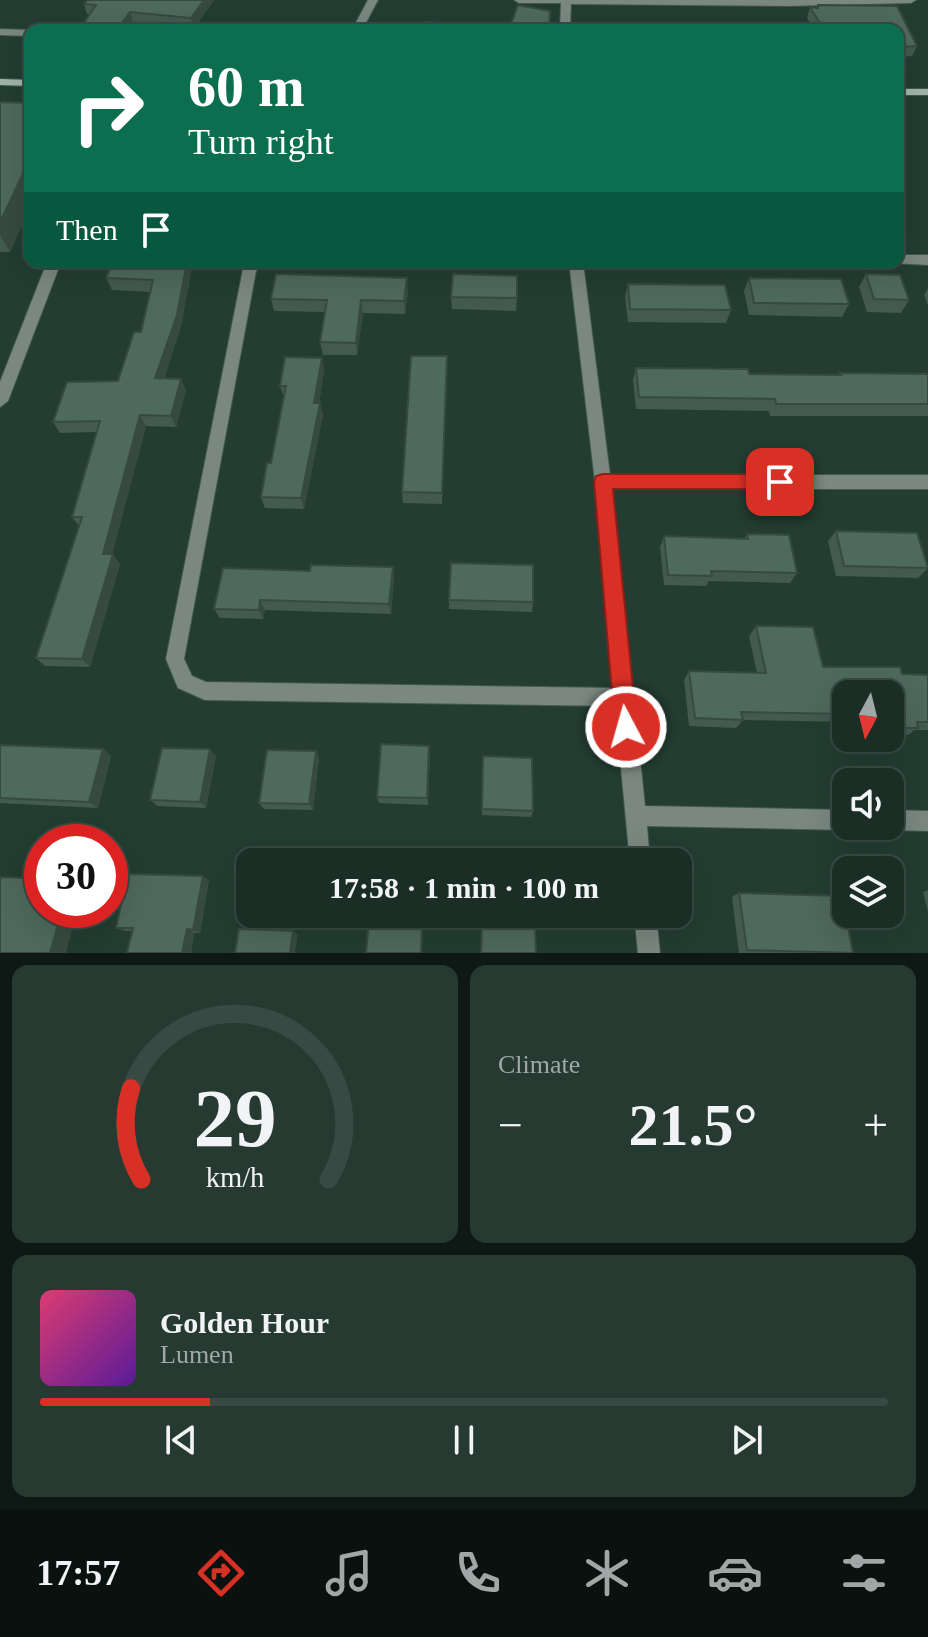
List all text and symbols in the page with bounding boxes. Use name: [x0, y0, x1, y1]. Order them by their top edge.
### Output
icon: right: [56, 56, 160, 160]
text: 60 m: [188, 56, 305, 118]
text: Turn right: [188, 122, 334, 162]
icon: arrive: [134, 208, 178, 252]
text: Then: [56, 213, 118, 246]
pin: [746, 448, 814, 516]
icon: arrive: [758, 460, 802, 504]
north arrow: [832, 680, 904, 752]
map controls: [832, 680, 904, 928]
position arrow: [584, 685, 668, 769]
button: sound: [832, 768, 904, 840]
speed limit sign: 30: [24, 824, 128, 928]
button: layers: [832, 856, 904, 928]
text: 17:58 · 1 min · 100 m: [329, 871, 599, 904]
text: Climate: [498, 1050, 580, 1079]
text: 29: [193, 1072, 277, 1164]
text: 21.5°: [629, 1092, 758, 1158]
text: −: [498, 1101, 523, 1150]
text: +: [863, 1101, 888, 1150]
text: km/h: [206, 1162, 264, 1193]
text: Golden Hour: [160, 1306, 329, 1339]
text: Lumen: [160, 1340, 234, 1369]
icon: previous: [159, 1418, 203, 1462]
icon: pause: [442, 1418, 486, 1462]
icon: next: [725, 1418, 769, 1462]
icon: directions: [193, 1545, 249, 1601]
icon: music: [321, 1545, 377, 1601]
icon: phone: [450, 1545, 506, 1601]
icon: climate: [579, 1545, 635, 1601]
icon: car: [707, 1545, 763, 1601]
icon: filters: [836, 1545, 892, 1601]
text: 17:57: [36, 1553, 120, 1593]

